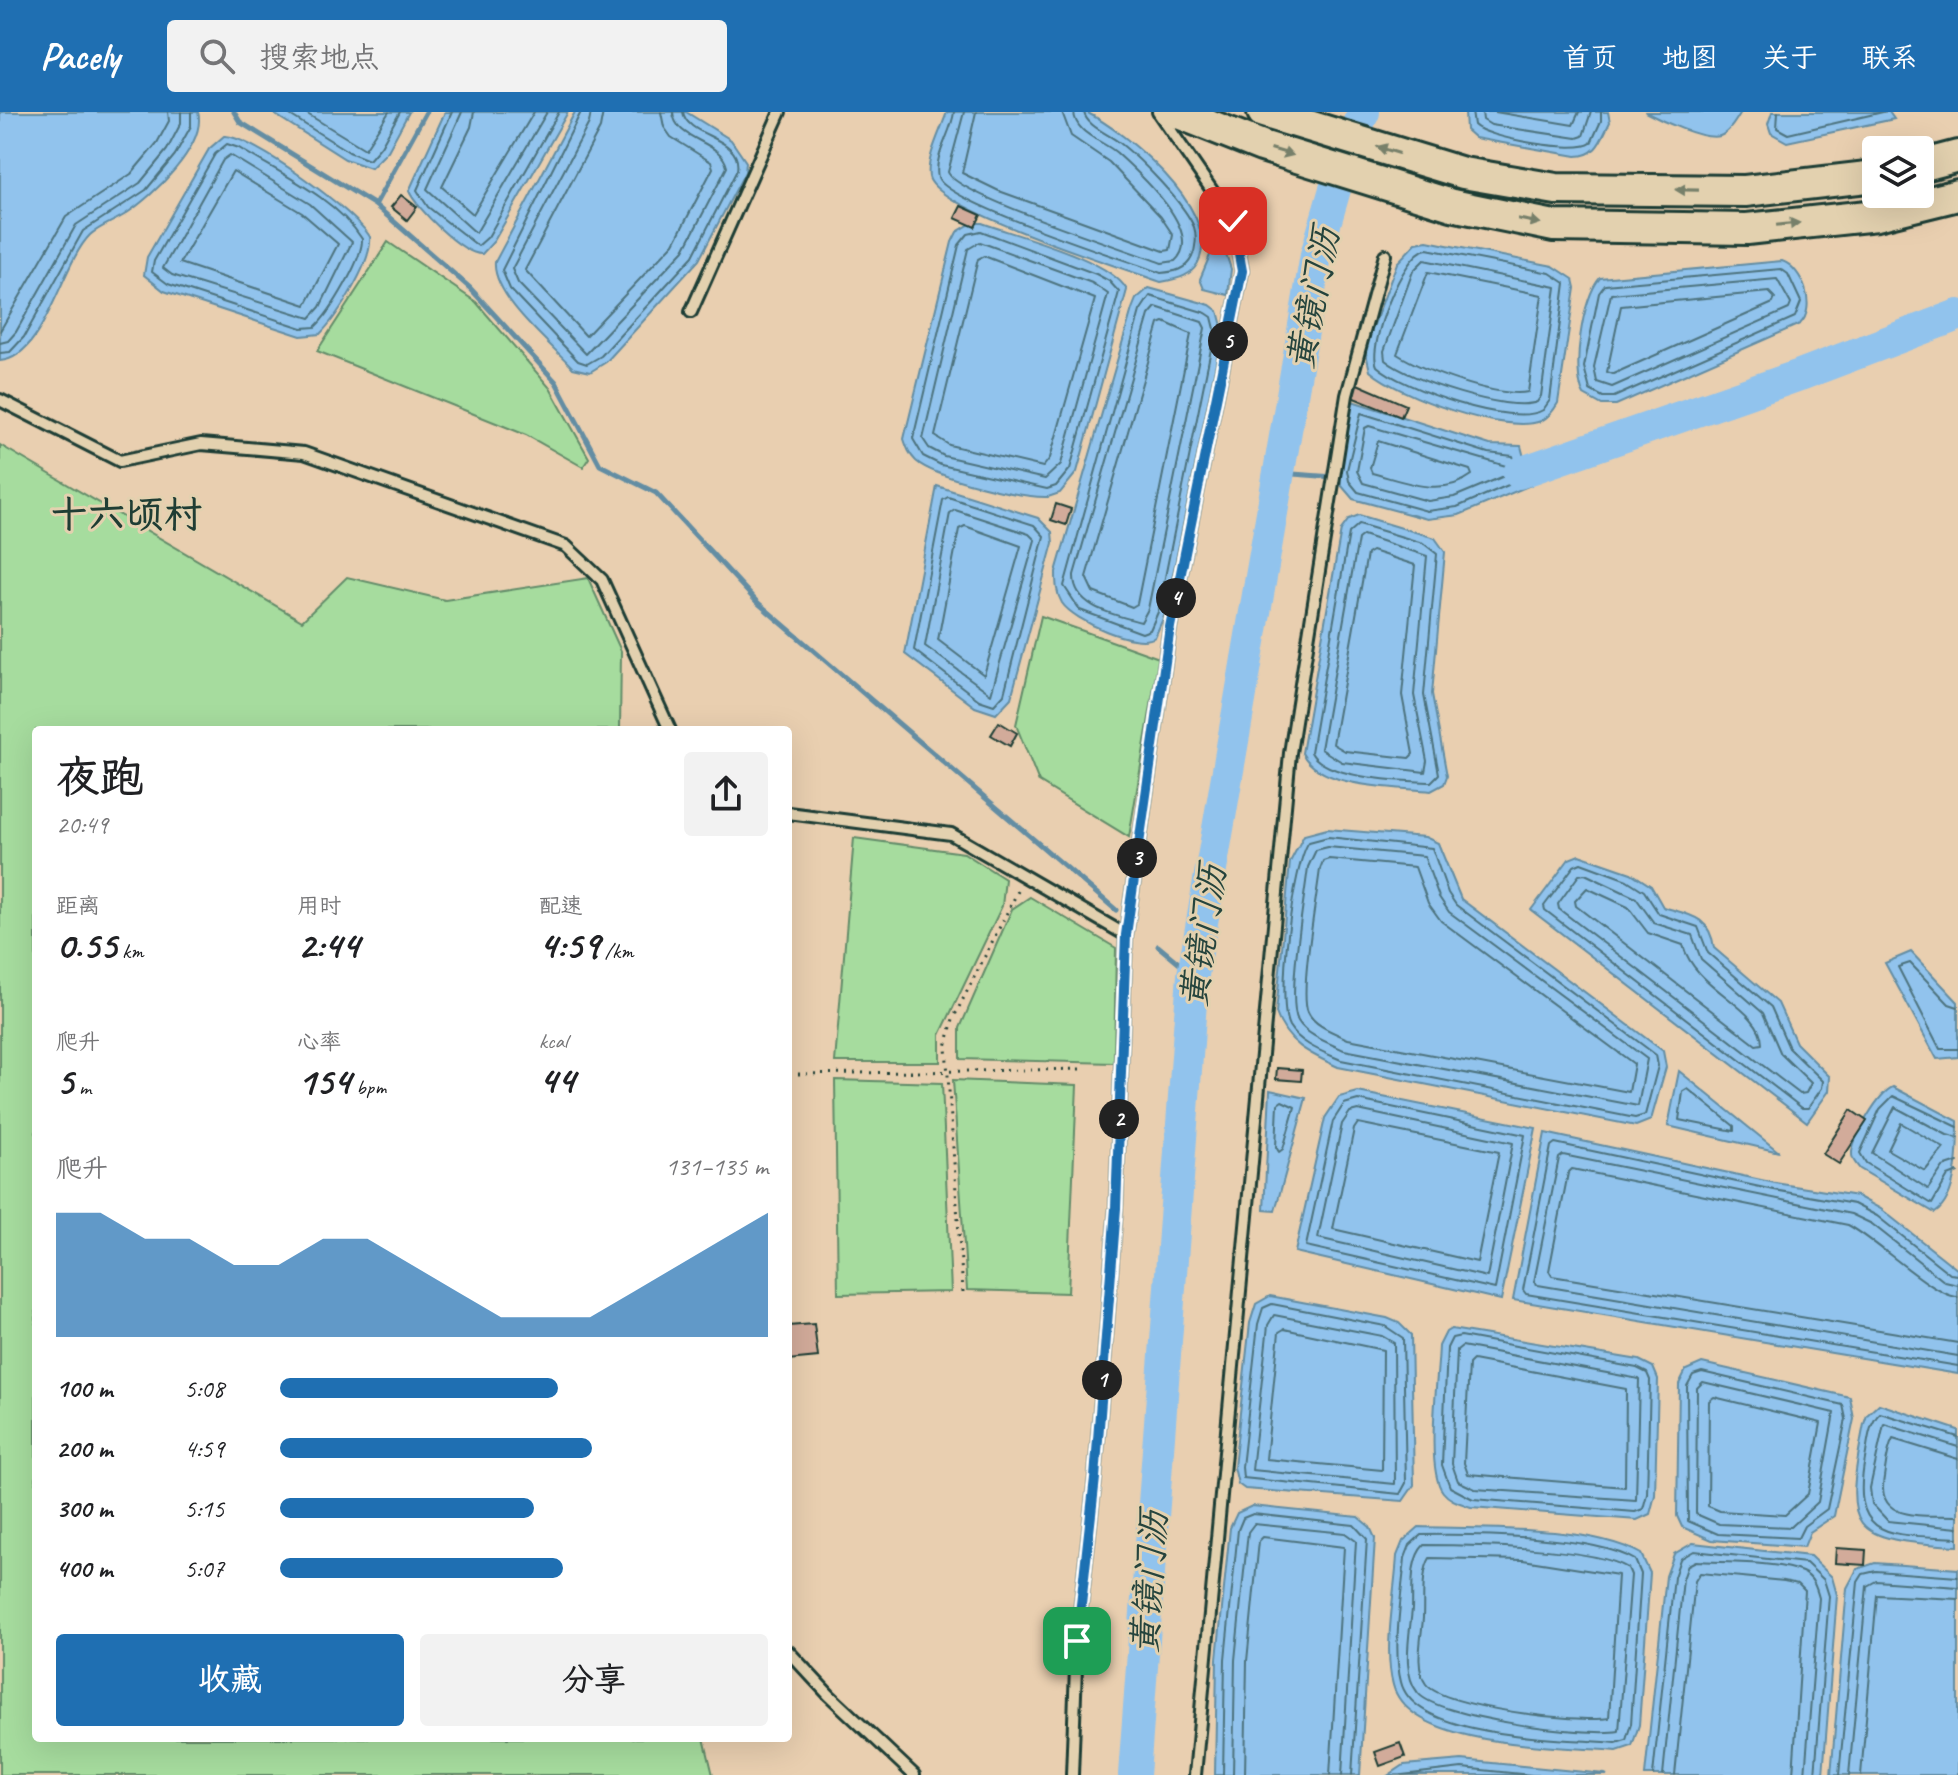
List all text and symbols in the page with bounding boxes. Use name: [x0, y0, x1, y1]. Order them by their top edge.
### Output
search box: [167, 20, 727, 92]
text: Pacely: [40, 33, 119, 80]
icon: search: [195, 34, 239, 78]
text: 搜索地点: [259, 38, 379, 76]
text: 首页: [1562, 40, 1618, 75]
text: 地图: [1662, 40, 1718, 75]
text: 关于: [1762, 40, 1818, 75]
text: 联系: [1862, 40, 1918, 75]
map controls: [1862, 136, 1934, 208]
button: layers: [1862, 136, 1934, 208]
one-way arrow: [1376, 143, 1400, 156]
one-way arrow: [1270, 146, 1294, 159]
one-way arrow: [1674, 184, 1699, 197]
pin: [1199, 187, 1267, 255]
icon: check: [1211, 199, 1255, 243]
one-way arrow: [1517, 215, 1542, 228]
one-way arrow: [1776, 218, 1801, 231]
water label: 黄镜门沥: [1277, 219, 1350, 373]
pin: 5: [1208, 321, 1248, 361]
text: 5: [1223, 327, 1233, 355]
district label: 十六顷村: [50, 491, 202, 538]
pin: 4: [1156, 578, 1196, 618]
text: 4: [1171, 584, 1181, 612]
text: 夜跑: [56, 750, 144, 805]
button: share: [684, 752, 768, 836]
text: 20:49: [56, 808, 108, 841]
pin: 3: [1117, 838, 1157, 878]
text: 3: [1132, 844, 1142, 872]
water label: 黄镜门沥: [1170, 858, 1236, 1011]
text: 距离: [56, 892, 100, 920]
text: 用时: [297, 892, 341, 920]
text: 配速: [539, 892, 583, 920]
text: 0.55: [56, 920, 117, 970]
text: 2:44: [297, 920, 359, 970]
text: 4:59: [539, 920, 599, 970]
text: km: [117, 937, 143, 965]
text: /km: [599, 937, 634, 965]
text: kcal: [539, 1027, 568, 1055]
text: 爬升: [56, 1028, 100, 1056]
text: 心率: [297, 1028, 341, 1056]
text: 44: [539, 1055, 575, 1105]
text: 5: [56, 1056, 73, 1106]
text: 154: [297, 1056, 351, 1106]
text: m: [73, 1073, 91, 1101]
text: bpm: [351, 1073, 386, 1101]
pin: 2: [1099, 1099, 1139, 1139]
text: 2: [1114, 1105, 1124, 1133]
text: 131–135 m: [665, 1150, 768, 1183]
text: 爬升: [56, 1152, 108, 1185]
pin: 1: [1082, 1360, 1122, 1400]
text: 1: [1097, 1366, 1107, 1394]
text: 100 m: [56, 1372, 112, 1405]
text: 5:08: [184, 1372, 224, 1405]
text: 200 m: [56, 1432, 112, 1465]
text: 4:59: [184, 1432, 224, 1465]
text: 300 m: [56, 1492, 112, 1525]
text: 5:15: [184, 1492, 224, 1525]
water label: 黄镜门沥: [1121, 1505, 1177, 1656]
text: 400 m: [56, 1552, 112, 1585]
text: 5:07: [184, 1552, 224, 1585]
pin: [1043, 1607, 1111, 1675]
icon: arrive: [1055, 1619, 1099, 1663]
button: 收藏: [56, 1634, 404, 1726]
button: 分享: [420, 1634, 768, 1726]

